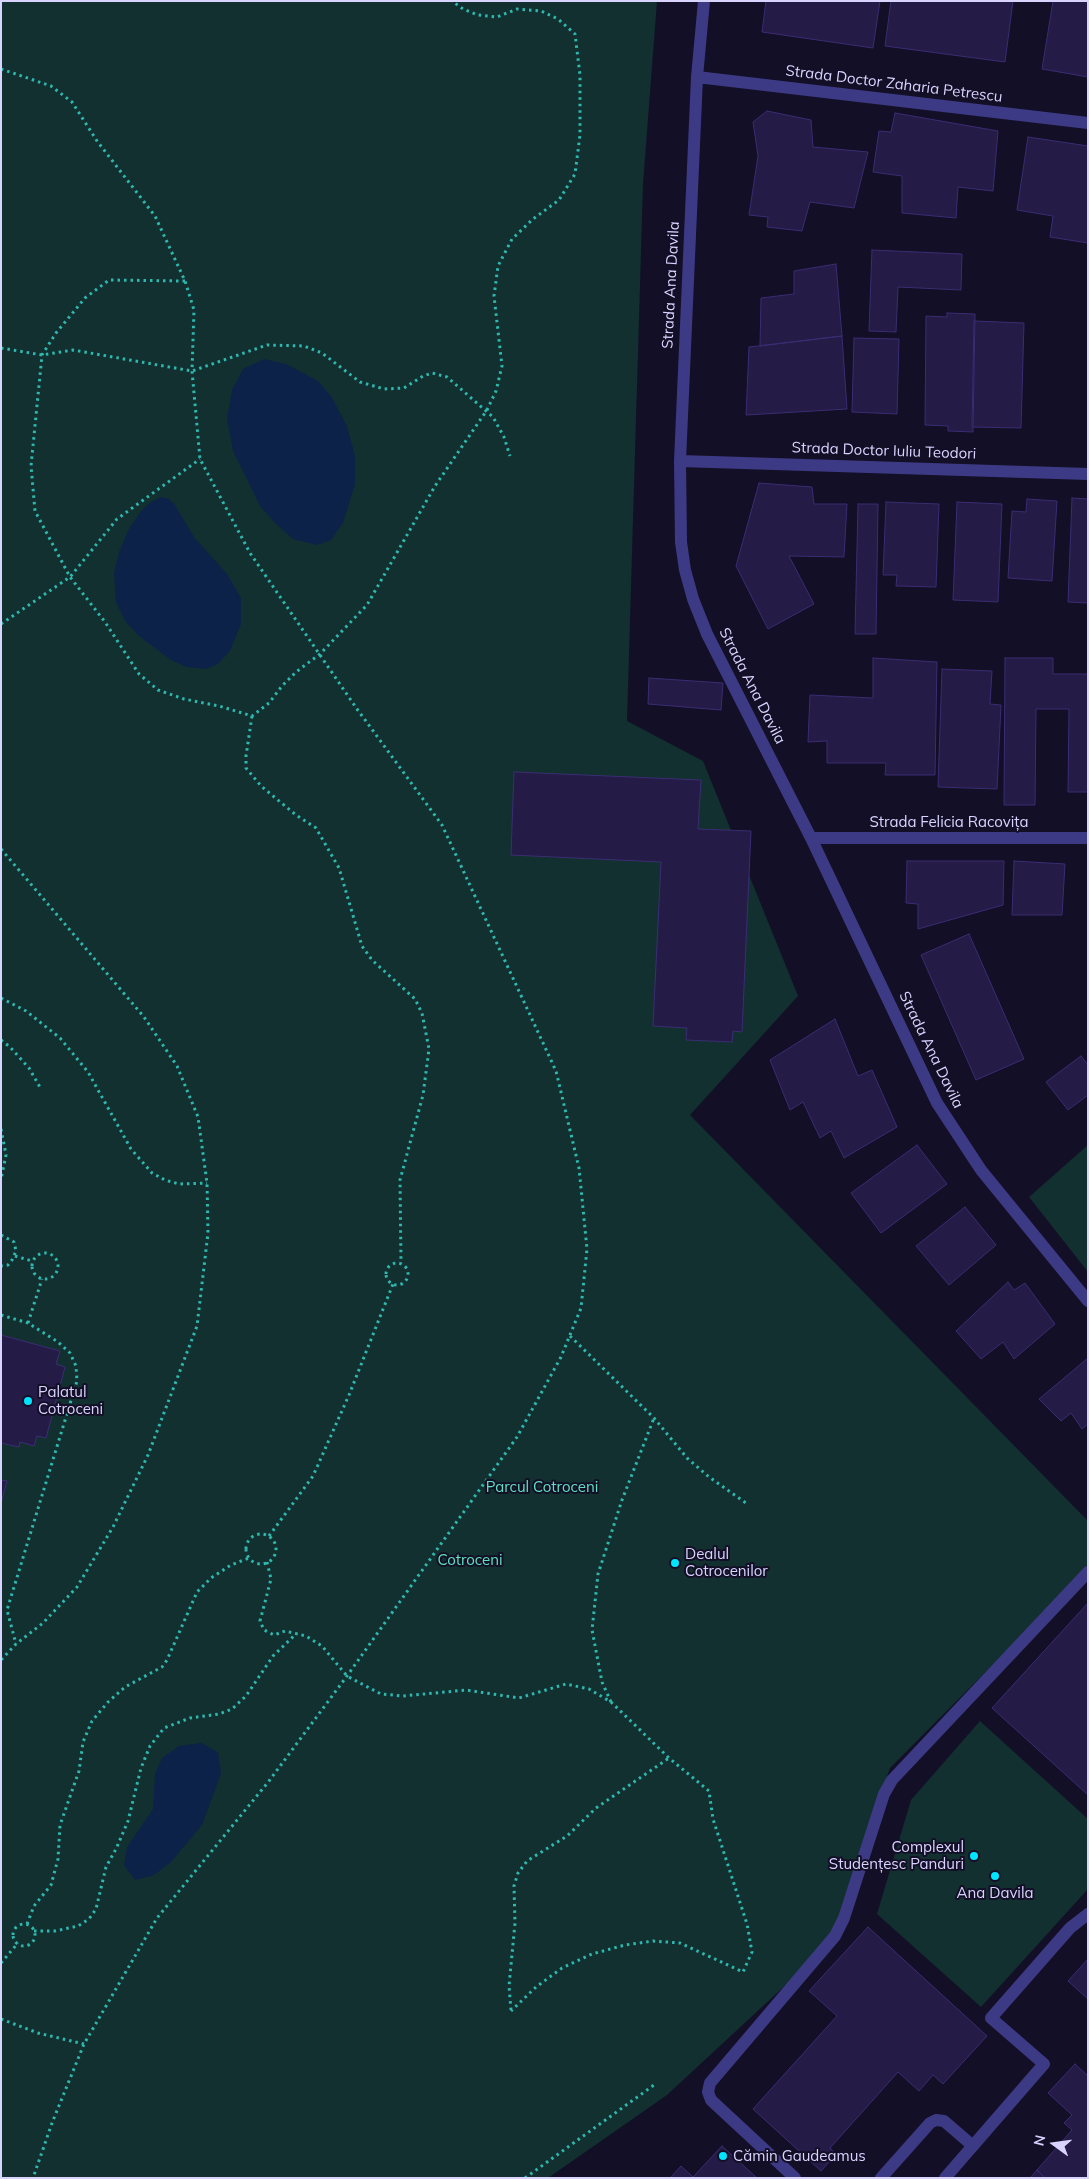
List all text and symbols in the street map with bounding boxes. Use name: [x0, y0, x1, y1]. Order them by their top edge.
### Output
street label: Strada Doctor Zaharia Petrescu: [784, 62, 1004, 106]
street label: Strada Ana Davila: [659, 221, 683, 349]
street label: Strada Doctor Iuliu Teodori: [791, 439, 977, 463]
street label: Strada Ana Davila: [715, 625, 789, 747]
street label: Strada Felicia Racovița: [869, 813, 1029, 831]
street label: Strada Ana Davila: [895, 989, 967, 1111]
place label: Palatul Cotroceni: [38, 1383, 103, 1418]
marker: Palatul Cotroceni: [22, 1395, 34, 1407]
park label: Parcul Cotroceni: [486, 1478, 598, 1496]
place label: Dealul Cotrocenilor: [685, 1545, 768, 1580]
park label: Cotroceni: [437, 1551, 503, 1569]
marker: Dealul Cotrocenilor: [669, 1557, 681, 1569]
place label: Complexul Studențesc Panduri: [829, 1838, 964, 1873]
marker: Complexul Studențesc Panduri: [968, 1850, 980, 1862]
marker: Ana Davila: [989, 1870, 1001, 1882]
place label: Ana Davila: [957, 1884, 1033, 1902]
north arrow: [1029, 2119, 1079, 2169]
text: N: [1029, 2133, 1049, 2148]
place label: Cămin Gaudeamus: [733, 2147, 866, 2165]
marker: Cămin Gaudeamus: [717, 2150, 729, 2162]

